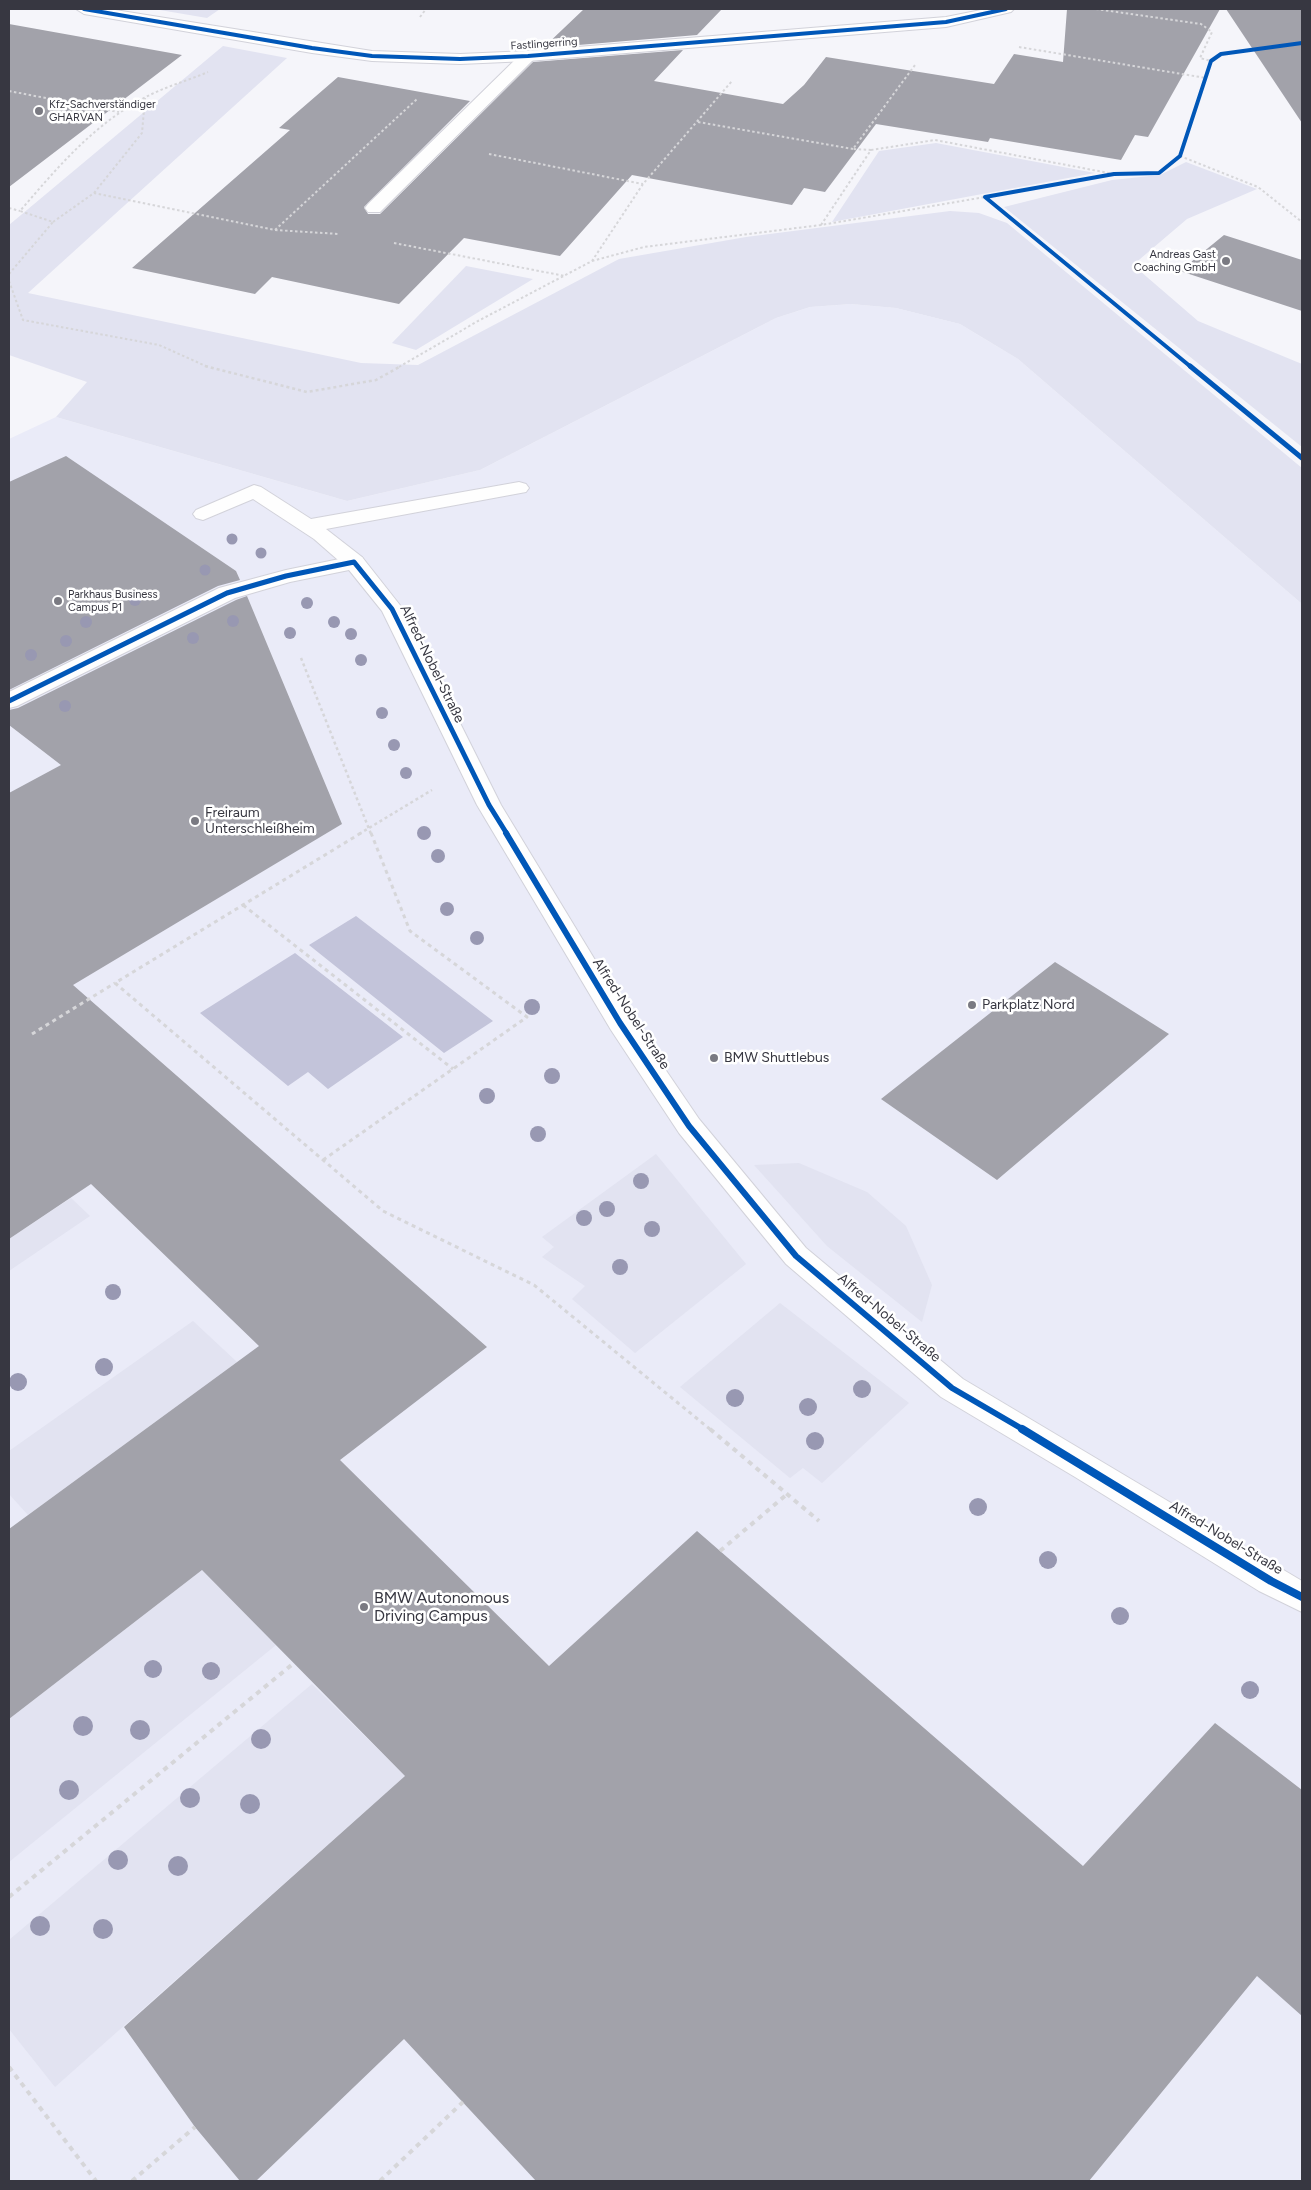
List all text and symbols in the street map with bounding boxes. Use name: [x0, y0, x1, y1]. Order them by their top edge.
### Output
street label: Fastlingerring: [510, 35, 578, 53]
place label: Kfz-Sachverständiger GHARVAN: [49, 98, 156, 124]
marker: Kfz-Sachverständiger GHARVAN: [33, 105, 45, 117]
place label: Andreas Gast Coaching GmbH: [1134, 248, 1216, 274]
marker: Andreas Gast Coaching GmbH: [1220, 255, 1232, 267]
place label: Parkhaus Business Campus P1: [68, 588, 158, 614]
marker: Parkhaus Business Campus P1: [52, 595, 64, 607]
street label: Alfred-Nobel-Straße: [396, 602, 468, 726]
place label: Freiraum Unterschleißheim: [205, 805, 315, 838]
marker: Freiraum Unterschleißheim: [189, 815, 201, 827]
street label: Alfred-Nobel-Straße: [589, 955, 673, 1073]
place label: Parkplatz Nord: [982, 997, 1075, 1013]
marker: Parkplatz Nord: [966, 999, 978, 1011]
place label: BMW Shuttlebus: [724, 1050, 829, 1066]
marker: BMW Shuttlebus: [708, 1052, 720, 1064]
street label: Alfred-Nobel-Straße: [834, 1270, 944, 1366]
street label: Alfred-Nobel-Straße: [1166, 1498, 1286, 1578]
place label: BMW Autonomous Driving Campus: [374, 1588, 509, 1626]
marker: BMW Autonomous Driving Campus: [358, 1601, 370, 1613]

